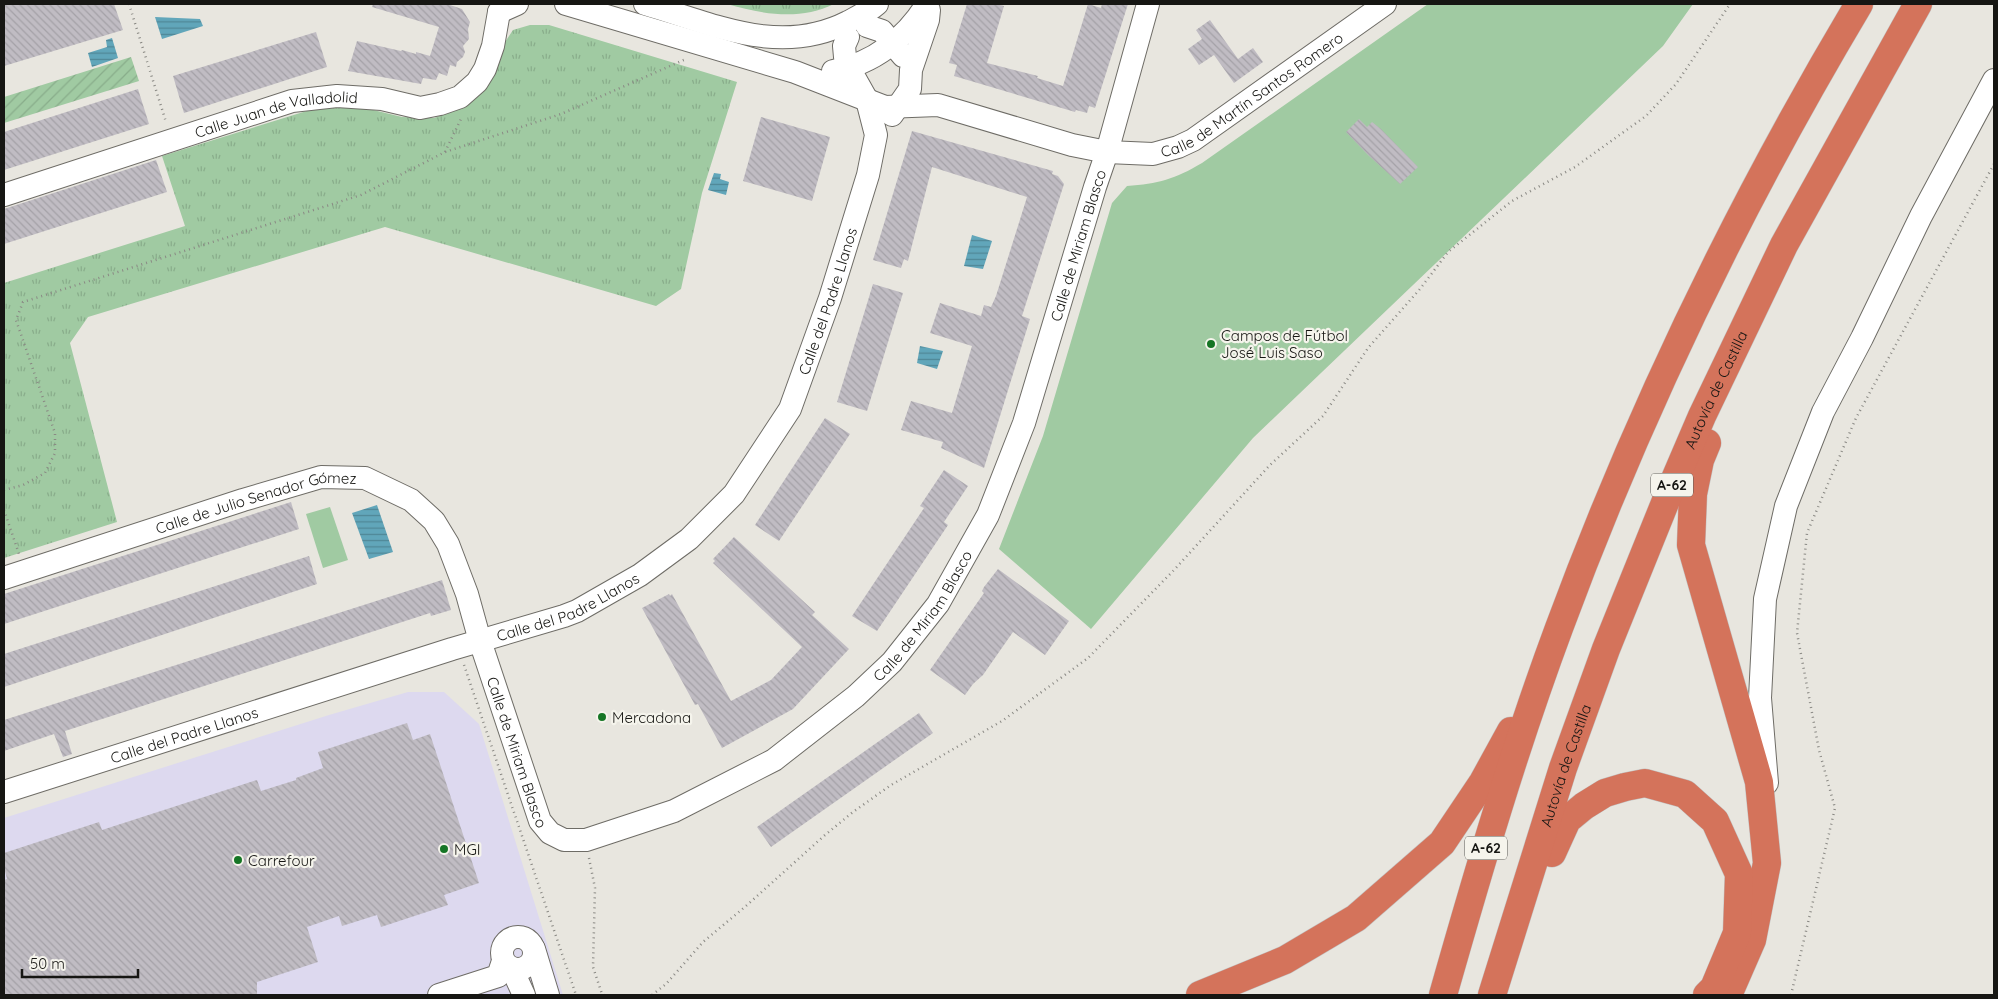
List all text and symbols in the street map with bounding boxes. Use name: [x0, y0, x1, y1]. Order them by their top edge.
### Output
street label: Calle de Martín Santos Romero: [1158, 28, 1346, 161]
street label: Calle Juan de Valladolid: [192, 86, 358, 142]
street label: Calle de Miriam Blasco: [1046, 167, 1110, 323]
street label: Calle del Padre Llanos: [794, 225, 861, 377]
place label: Campos de Fútbol José Luis Saso: [1221, 326, 1348, 362]
street label: Autovía de Castilla: [1680, 327, 1751, 452]
marker: Campos de Fútbol José Luis Saso: [1205, 338, 1217, 350]
street label: Calle de Julio Senador Gómez: [153, 467, 357, 537]
road number: A-62: [1651, 474, 1693, 496]
street label: Calle de Miriam Blasco: [869, 547, 976, 685]
street label: Calle del Padre Llanos: [494, 568, 642, 645]
street label: Calle de Miriam Blasco: [483, 674, 551, 832]
street label: Autovía de Castilla: [1536, 701, 1595, 829]
street label: Calle del Padre Llanos: [108, 702, 260, 767]
place label: Mercadona: [612, 708, 691, 727]
marker: Mercadona: [596, 711, 608, 723]
road number: A-62: [1465, 836, 1507, 860]
place label: MGI: [454, 840, 481, 859]
marker: MGI: [438, 843, 450, 855]
place label: Carrefour: [248, 851, 315, 870]
marker: Carrefour: [232, 854, 244, 866]
scale bar: [22, 946, 139, 978]
text: 50 m: [30, 954, 65, 973]

